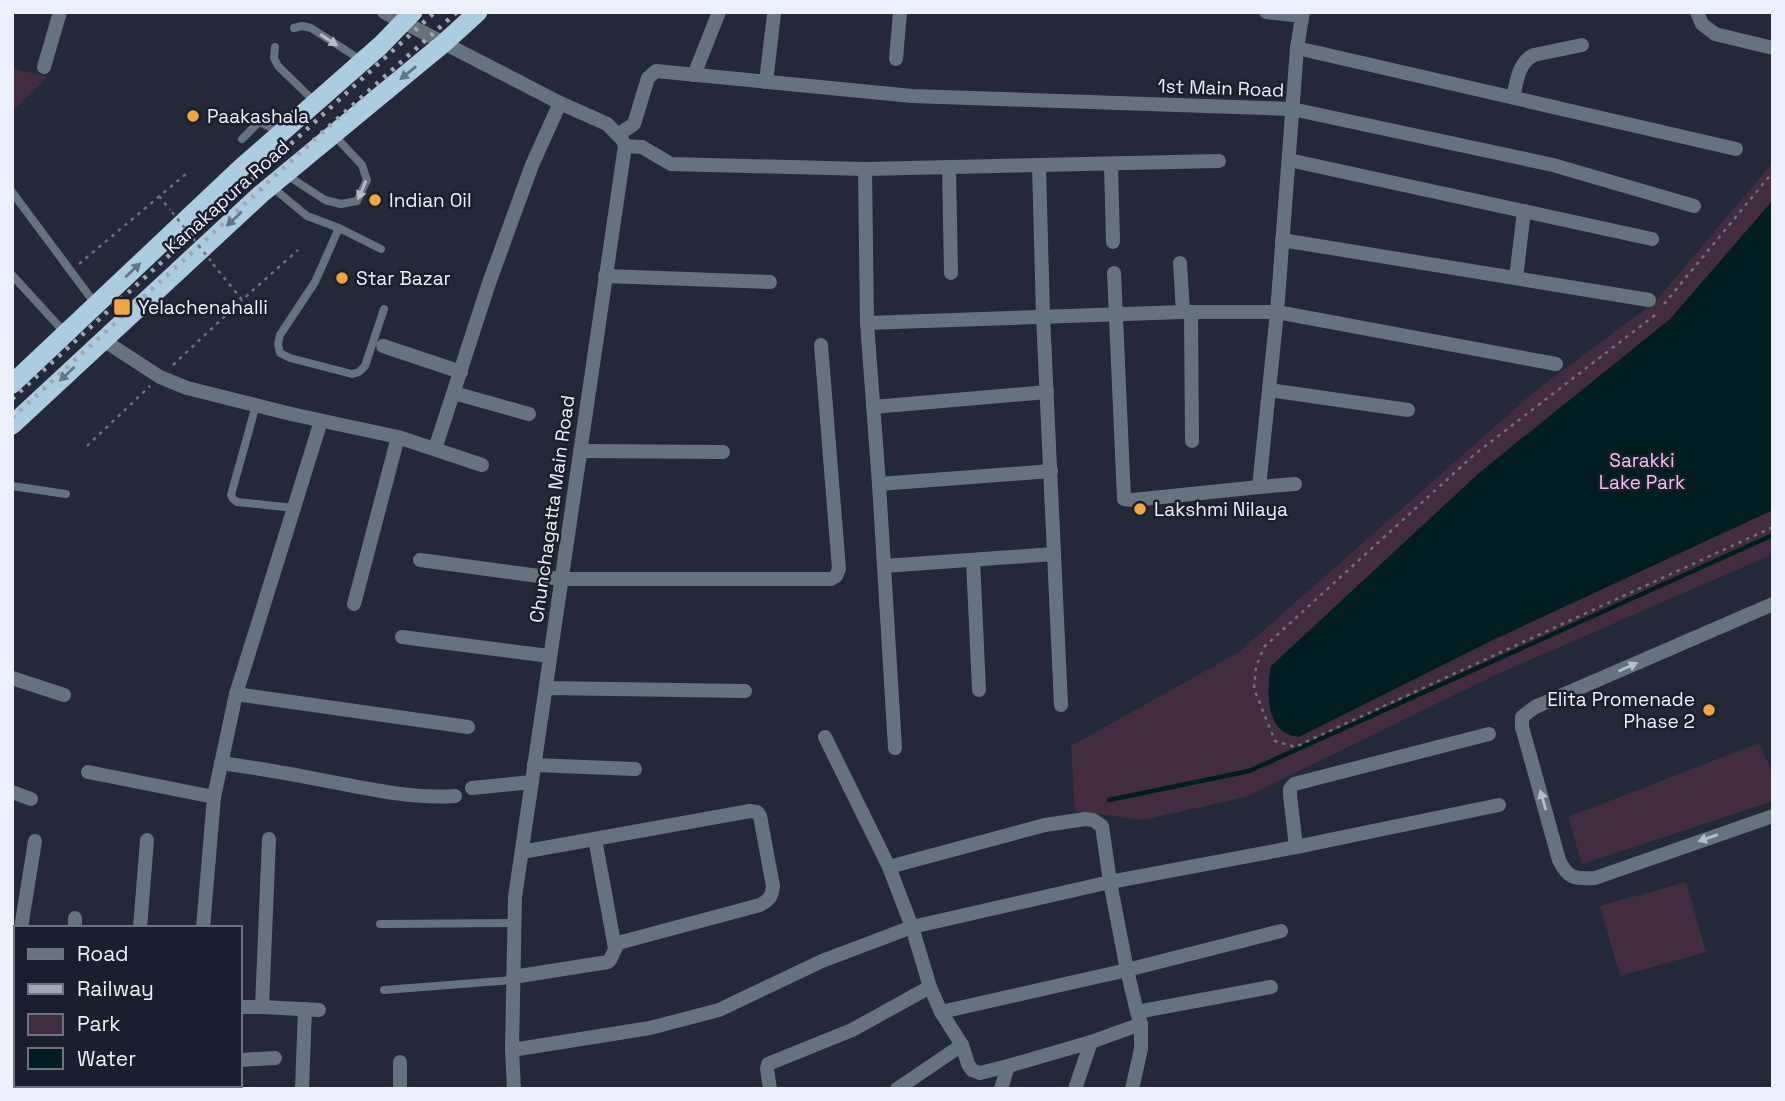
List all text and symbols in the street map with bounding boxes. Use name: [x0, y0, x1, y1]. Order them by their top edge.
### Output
one-way arrow: [320, 33, 339, 46]
one-way arrow: [399, 65, 416, 80]
street label: 1st Main Road: [1157, 73, 1285, 103]
place label: Paakashala: [207, 104, 309, 129]
marker: Paakashala: [185, 108, 201, 124]
street label: Kanakapura Road: [159, 134, 295, 260]
one-way arrow: [356, 179, 367, 200]
place label: Indian Oil: [389, 188, 472, 213]
marker: Indian Oil: [367, 192, 383, 208]
one-way arrow: [226, 211, 243, 227]
one-way arrow: [124, 262, 142, 278]
place label: Star Bazar: [356, 266, 451, 291]
marker: Star Bazar: [334, 270, 350, 286]
place label: Yelachenahalli: [138, 295, 268, 320]
marker: Yelachenahalli: [112, 297, 132, 317]
one-way arrow: [58, 366, 76, 382]
street label: Chunchagatta Main Road: [524, 394, 580, 624]
park label: Sarakki Lake Park: [1599, 448, 1685, 495]
place label: Lakshmi Nilaya: [1154, 497, 1288, 522]
marker: Lakshmi Nilaya: [1132, 501, 1148, 517]
one-way arrow: [1618, 661, 1638, 673]
place label: Elita Promenade Phase 2: [1547, 687, 1695, 734]
marker: Elita Promenade Phase 2: [1701, 702, 1717, 718]
one-way arrow: [1537, 789, 1547, 810]
one-way arrow: [1698, 833, 1719, 844]
legend: [14, 926, 242, 1087]
text: Road: [77, 940, 129, 967]
text: Railway: [77, 975, 154, 1002]
text: Park: [77, 1010, 121, 1037]
text: Water: [77, 1045, 136, 1072]

